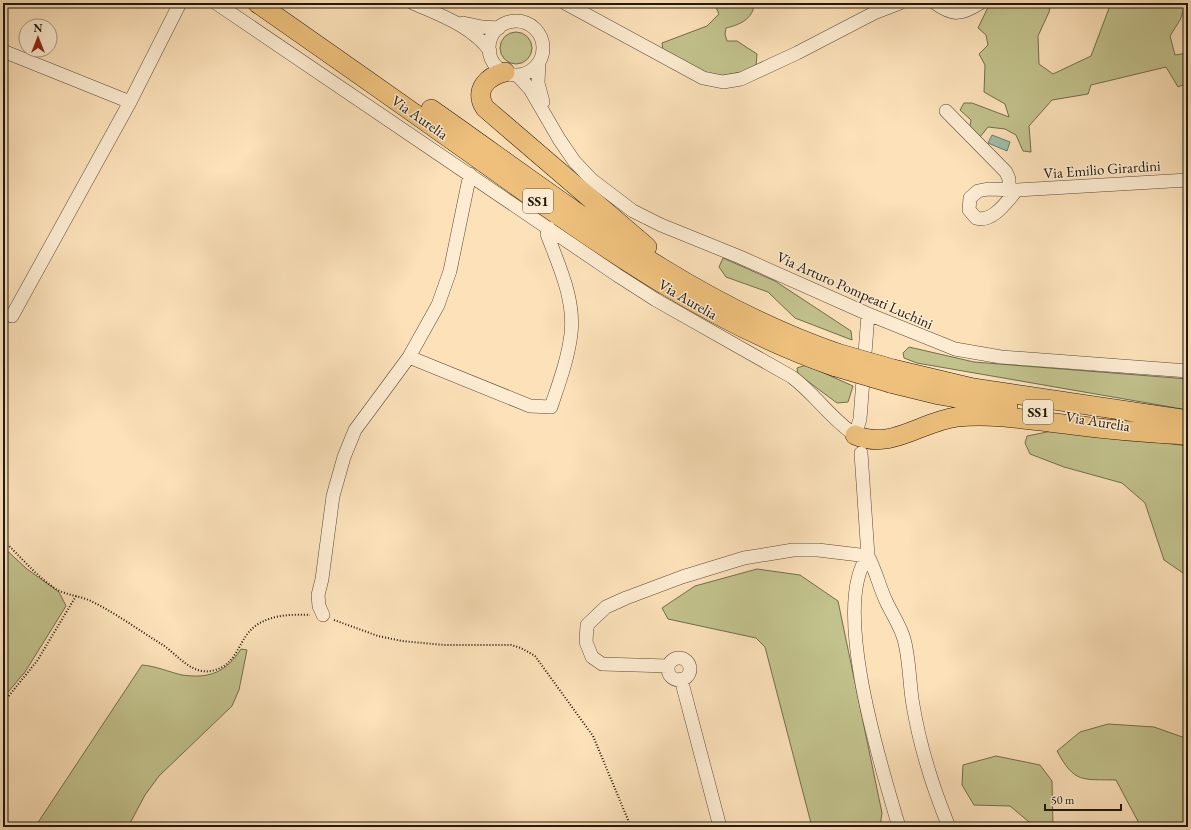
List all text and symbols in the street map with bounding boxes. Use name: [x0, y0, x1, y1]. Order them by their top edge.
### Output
north arrow: [18, 18, 58, 58]
text: N: [34, 21, 43, 35]
street label: Via Aurelia: [388, 91, 452, 143]
street label: Via Emilio Girardini: [1043, 155, 1162, 183]
road number: SS1: [523, 189, 553, 213]
street label: Via Arturo Pompeati Luchini: [774, 247, 936, 333]
street label: Via Aurelia: [655, 275, 721, 323]
road number: SS1: [1023, 400, 1053, 424]
street label: Via Aurelia: [1064, 407, 1132, 435]
scale bar: [1045, 786, 1121, 812]
text: 50 m: [1051, 792, 1075, 808]

